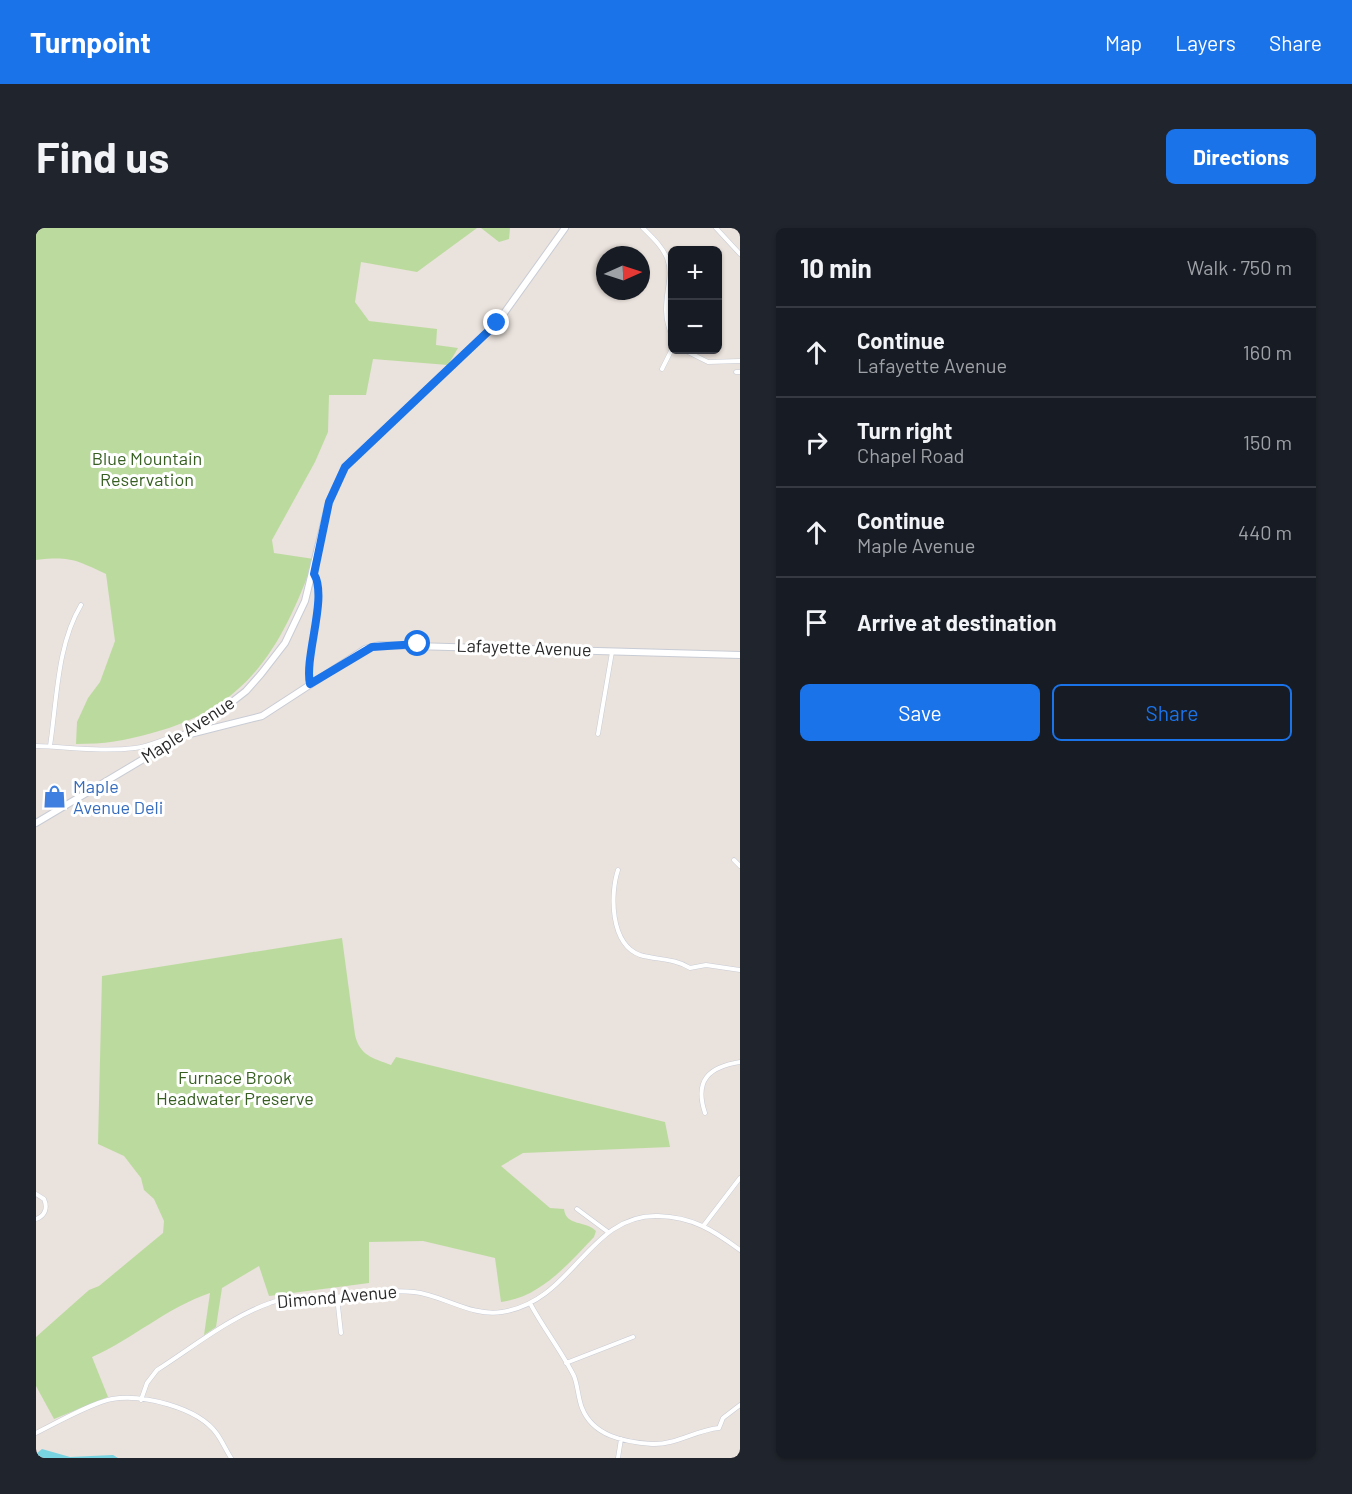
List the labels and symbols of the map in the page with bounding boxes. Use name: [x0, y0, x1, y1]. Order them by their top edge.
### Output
north arrow: [596, 246, 650, 300]
route end: [483, 309, 509, 335]
park label: Blue Mountain Reservation: [92, 447, 202, 490]
route start: [404, 630, 430, 656]
street label: Lafayette Avenue: [456, 634, 592, 660]
street label: Maple Avenue: [137, 691, 238, 767]
place label: Maple Avenue Deli: [73, 775, 163, 818]
shop icon: Maple Avenue Deli: [42, 784, 68, 810]
park label: Furnace Brook Headwater Preserve: [156, 1066, 314, 1109]
street label: Dimond Avenue: [276, 1280, 398, 1312]

